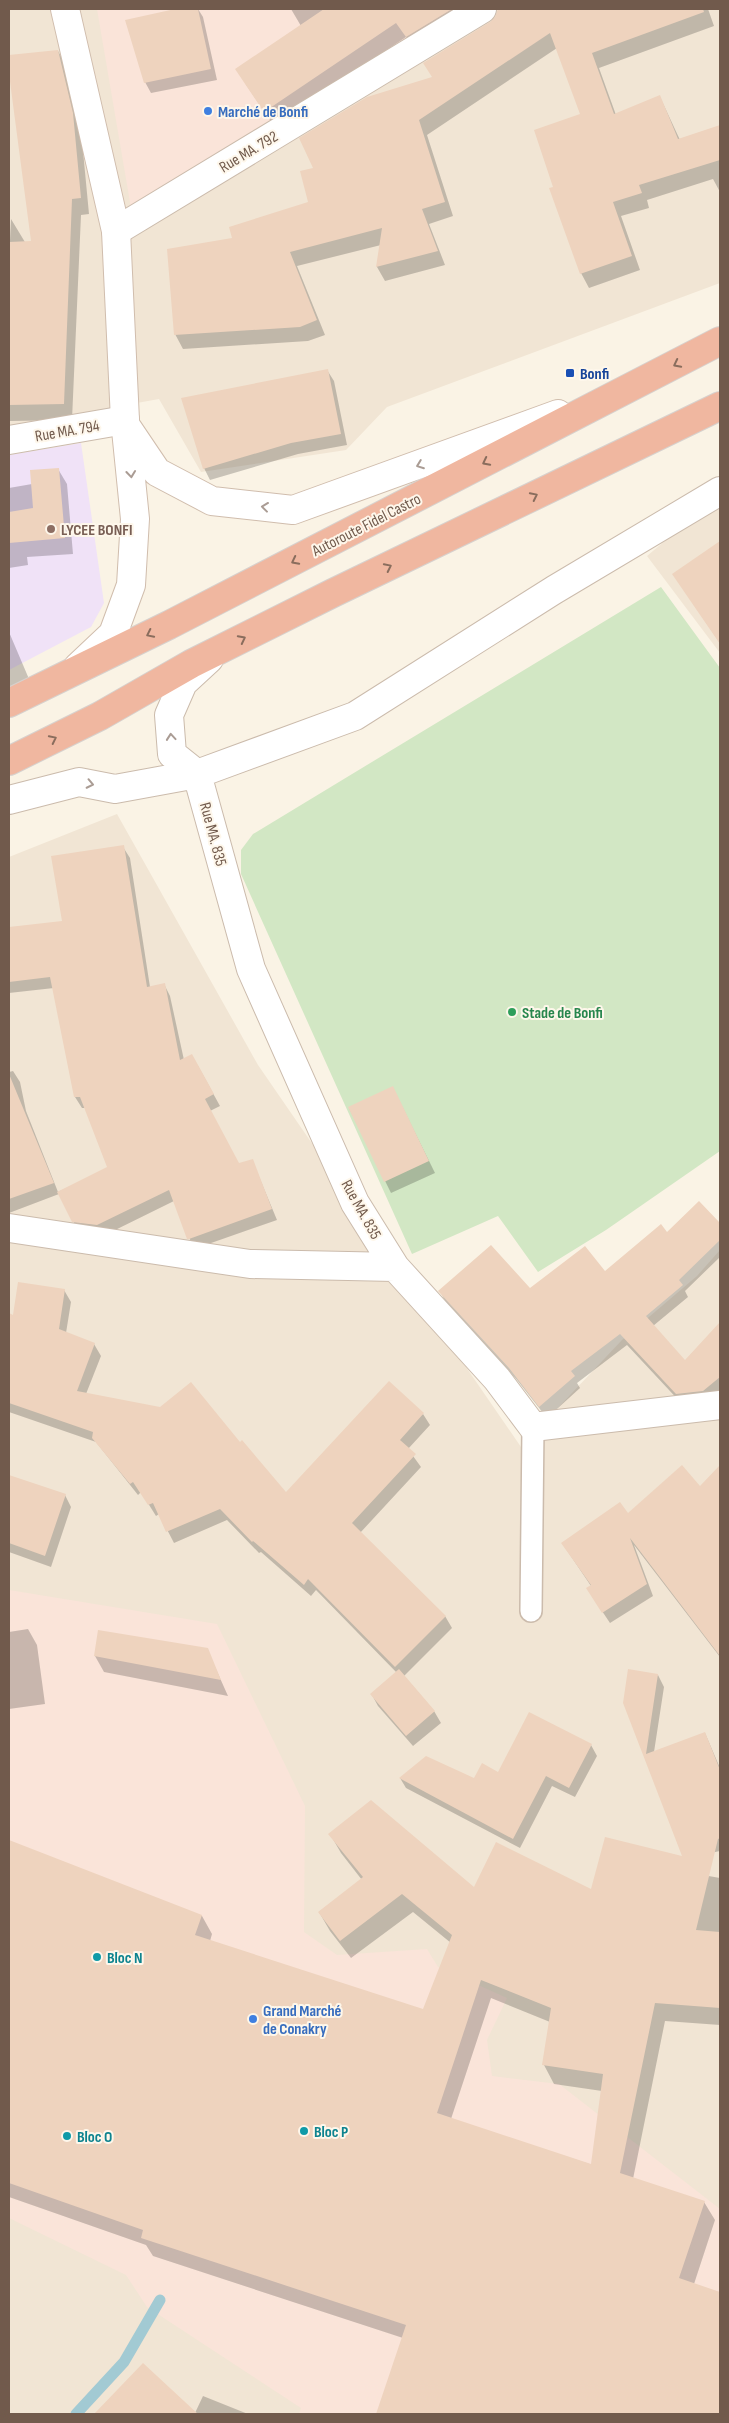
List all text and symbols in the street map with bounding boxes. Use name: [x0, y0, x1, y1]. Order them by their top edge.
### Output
place label: Marché de Bonfi: [218, 103, 308, 122]
marker: Marché de Bonfi: [202, 105, 214, 117]
street label: Rue MA. 792: [216, 127, 282, 177]
one-way arrow: [673, 358, 682, 368]
place label: Bonfi: [580, 365, 609, 384]
marker: Bonfi: [564, 367, 576, 379]
street label: Rue MA. 794: [33, 416, 101, 447]
one-way arrow: [482, 456, 491, 466]
one-way arrow: [416, 459, 425, 469]
one-way arrow: [125, 471, 136, 479]
street label: Autoroute Fidel Castro: [308, 490, 424, 561]
one-way arrow: [529, 491, 538, 502]
one-way arrow: [261, 502, 269, 513]
place label: LYCEE BONFI: [61, 521, 133, 540]
marker: LYCEE BONFI: [45, 523, 57, 535]
one-way arrow: [291, 555, 300, 565]
one-way arrow: [383, 562, 392, 573]
one-way arrow: [146, 628, 155, 639]
one-way arrow: [237, 635, 246, 645]
one-way arrow: [166, 733, 177, 741]
one-way arrow: [47, 736, 56, 746]
one-way arrow: [85, 778, 94, 789]
street label: Rue MA. 835: [195, 800, 230, 868]
place label: Stade de Bonfi: [522, 1004, 603, 1023]
marker: Stade de Bonfi: [506, 1006, 518, 1018]
street label: Rue MA. 835: [337, 1177, 385, 1243]
place label: Bloc N: [107, 1949, 143, 1968]
marker: Bloc N: [91, 1951, 103, 1963]
place label: Grand Marché de Conakry: [263, 2002, 342, 2039]
marker: Grand Marché de Conakry: [247, 2013, 259, 2025]
place label: Bloc P: [314, 2123, 348, 2142]
marker: Bloc P: [298, 2125, 310, 2137]
place label: Bloc O: [77, 2128, 112, 2147]
marker: Bloc O: [61, 2130, 73, 2142]

